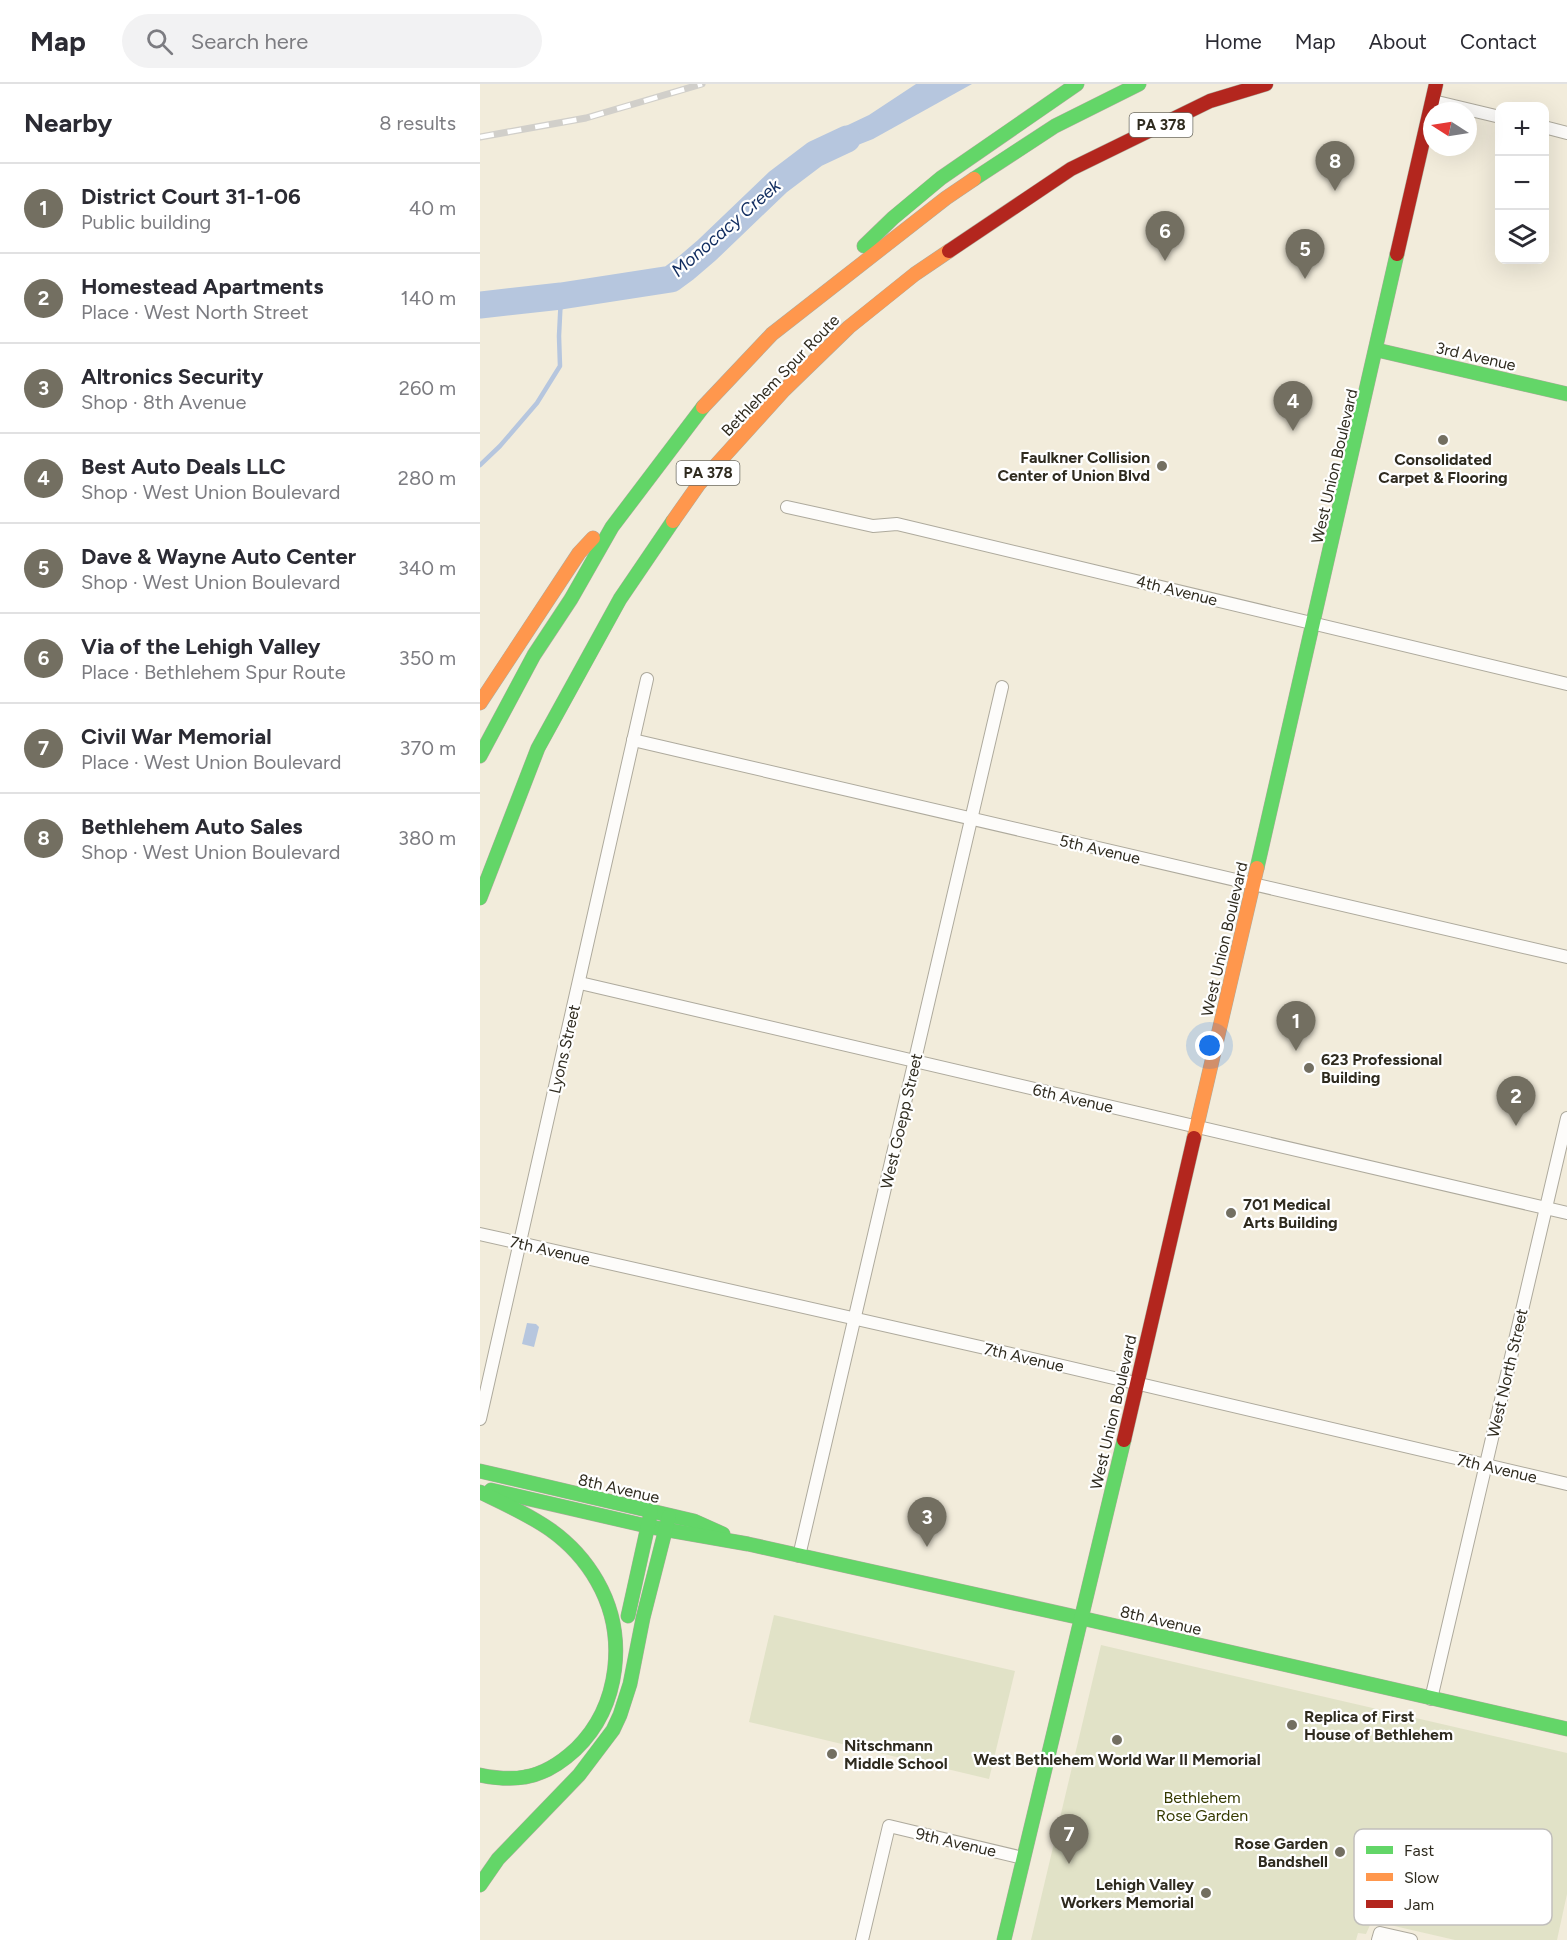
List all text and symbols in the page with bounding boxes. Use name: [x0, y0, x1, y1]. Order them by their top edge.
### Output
search box: [122, 14, 542, 68]
text: Map: [30, 24, 86, 58]
icon: search: [143, 25, 176, 58]
text: Search here: [191, 28, 308, 55]
text: Home: [1205, 29, 1262, 54]
text: Map: [1295, 29, 1336, 54]
text: About: [1369, 29, 1427, 54]
text: Contact: [1460, 29, 1537, 54]
north arrow: [1423, 102, 1477, 156]
map controls: [1495, 102, 1549, 264]
button: +: [1495, 102, 1549, 156]
text: Nearby: [24, 107, 112, 139]
text: 8 results: [379, 111, 456, 135]
road number: PA 378: [1130, 113, 1192, 137]
pin: 8: [1316, 141, 1354, 191]
button: −: [1495, 156, 1549, 210]
water label: Monocacy Creek: [667, 174, 786, 281]
text: District Court 31-1-06: [81, 183, 301, 210]
text: 1: [39, 196, 48, 220]
text: 40 m: [409, 196, 456, 220]
text: Public building: [81, 210, 211, 234]
button: layers: [1495, 210, 1549, 264]
pin: 6: [1146, 212, 1184, 261]
pin: 5: [1286, 230, 1324, 279]
text: Homestead Apartments: [81, 273, 324, 300]
text: 2: [38, 286, 49, 310]
text: 140 m: [401, 286, 456, 310]
text: Place · West North Street: [81, 300, 309, 324]
street label: Bethlehem Spur Route: [717, 310, 843, 440]
street label: 3rd Avenue: [1434, 338, 1518, 375]
text: Altronics Security: [81, 363, 264, 390]
text: 3: [38, 376, 49, 400]
text: 260 m: [399, 376, 456, 400]
pin: 4: [1274, 382, 1312, 431]
street label: West Union Boulevard: [1307, 387, 1362, 545]
text: Shop · 8th Avenue: [81, 390, 246, 414]
marker: Consolidated Carpet & Flooring: [1436, 433, 1450, 447]
place label: Faulkner Collision Center of Union Blvd: [997, 448, 1150, 485]
place label: Consolidated Carpet & Flooring: [1378, 450, 1508, 487]
text: Best Auto Deals LLC: [81, 453, 286, 480]
marker: Faulkner Collision Center of Union Blvd: [1155, 459, 1169, 473]
road number: PA 378: [676, 461, 740, 485]
text: 4: [37, 466, 50, 490]
text: 280 m: [398, 466, 456, 490]
text: Shop · West Union Boulevard: [81, 480, 340, 504]
text: Dave & Wayne Auto Center: [81, 543, 356, 570]
text: 5: [38, 556, 49, 580]
text: 340 m: [398, 556, 456, 580]
text: Shop · West Union Boulevard: [81, 570, 340, 594]
street label: 4th Avenue: [1134, 571, 1220, 610]
text: Via of the Lehigh Valley: [81, 633, 320, 660]
text: 6: [38, 646, 49, 670]
text: 350 m: [399, 646, 456, 670]
text: Place · Bethlehem Spur Route: [81, 660, 346, 684]
text: Civil War Memorial: [81, 723, 272, 750]
text: 7: [38, 736, 49, 760]
text: 370 m: [400, 736, 456, 760]
text: Place · West Union Boulevard: [81, 750, 342, 774]
text: Bethlehem Auto Sales: [81, 813, 303, 840]
text: 8: [37, 826, 50, 850]
text: 380 m: [398, 826, 456, 850]
street label: 5th Avenue: [1058, 831, 1142, 868]
text: Shop · West Union Boulevard: [81, 840, 340, 864]
street label: West Union Boulevard: [1197, 860, 1252, 1018]
pin: 1: [1276, 1002, 1316, 1051]
street label: Lyons Street: [545, 1003, 584, 1096]
your location: [1195, 1031, 1224, 1060]
place label: 623 Professional Building: [1321, 1050, 1442, 1087]
street label: West Goepp Street: [877, 1051, 926, 1191]
marker: 623 Professional Building: [1302, 1061, 1316, 1075]
pin: 2: [1496, 1076, 1536, 1126]
street label: 6th Avenue: [1031, 1080, 1115, 1117]
place label: 701 Medical Arts Building: [1243, 1195, 1338, 1232]
marker: 701 Medical Arts Building: [1224, 1206, 1238, 1220]
street label: 7th Avenue: [508, 1232, 592, 1269]
street label: West North Street: [1483, 1307, 1532, 1439]
street label: West Union Boulevard: [1086, 1333, 1141, 1491]
street label: 7th Avenue: [982, 1339, 1066, 1376]
street label: 7th Avenue: [1455, 1450, 1539, 1487]
street label: 8th Avenue: [576, 1470, 662, 1507]
pin: 3: [908, 1498, 946, 1547]
street label: 8th Avenue: [1118, 1602, 1204, 1639]
place label: Replica of First House of Bethlehem: [1304, 1707, 1453, 1744]
marker: Replica of First House of Bethlehem: [1285, 1718, 1299, 1732]
marker: West Bethlehem World War II Memorial: [1110, 1733, 1124, 1747]
place label: Nitschmann Middle School: [844, 1736, 948, 1773]
marker: Nitschmann Middle School: [825, 1747, 839, 1761]
place label: West Bethlehem World War II Memorial: [973, 1750, 1261, 1769]
park label: Bethlehem Rose Garden: [1156, 1788, 1248, 1825]
pin: 7: [1050, 1814, 1088, 1864]
street label: 9th Avenue: [914, 1824, 998, 1861]
legend: [1354, 1829, 1552, 1925]
place label: Rose Garden Bandshell: [1234, 1834, 1328, 1871]
text: Fast: [1404, 1841, 1434, 1860]
marker: Rose Garden Bandshell: [1333, 1845, 1347, 1859]
text: Slow: [1404, 1868, 1439, 1887]
place label: Lehigh Valley Workers Memorial: [1061, 1875, 1195, 1912]
marker: Lehigh Valley Workers Memorial: [1199, 1886, 1213, 1900]
text: Jam: [1404, 1895, 1434, 1914]

